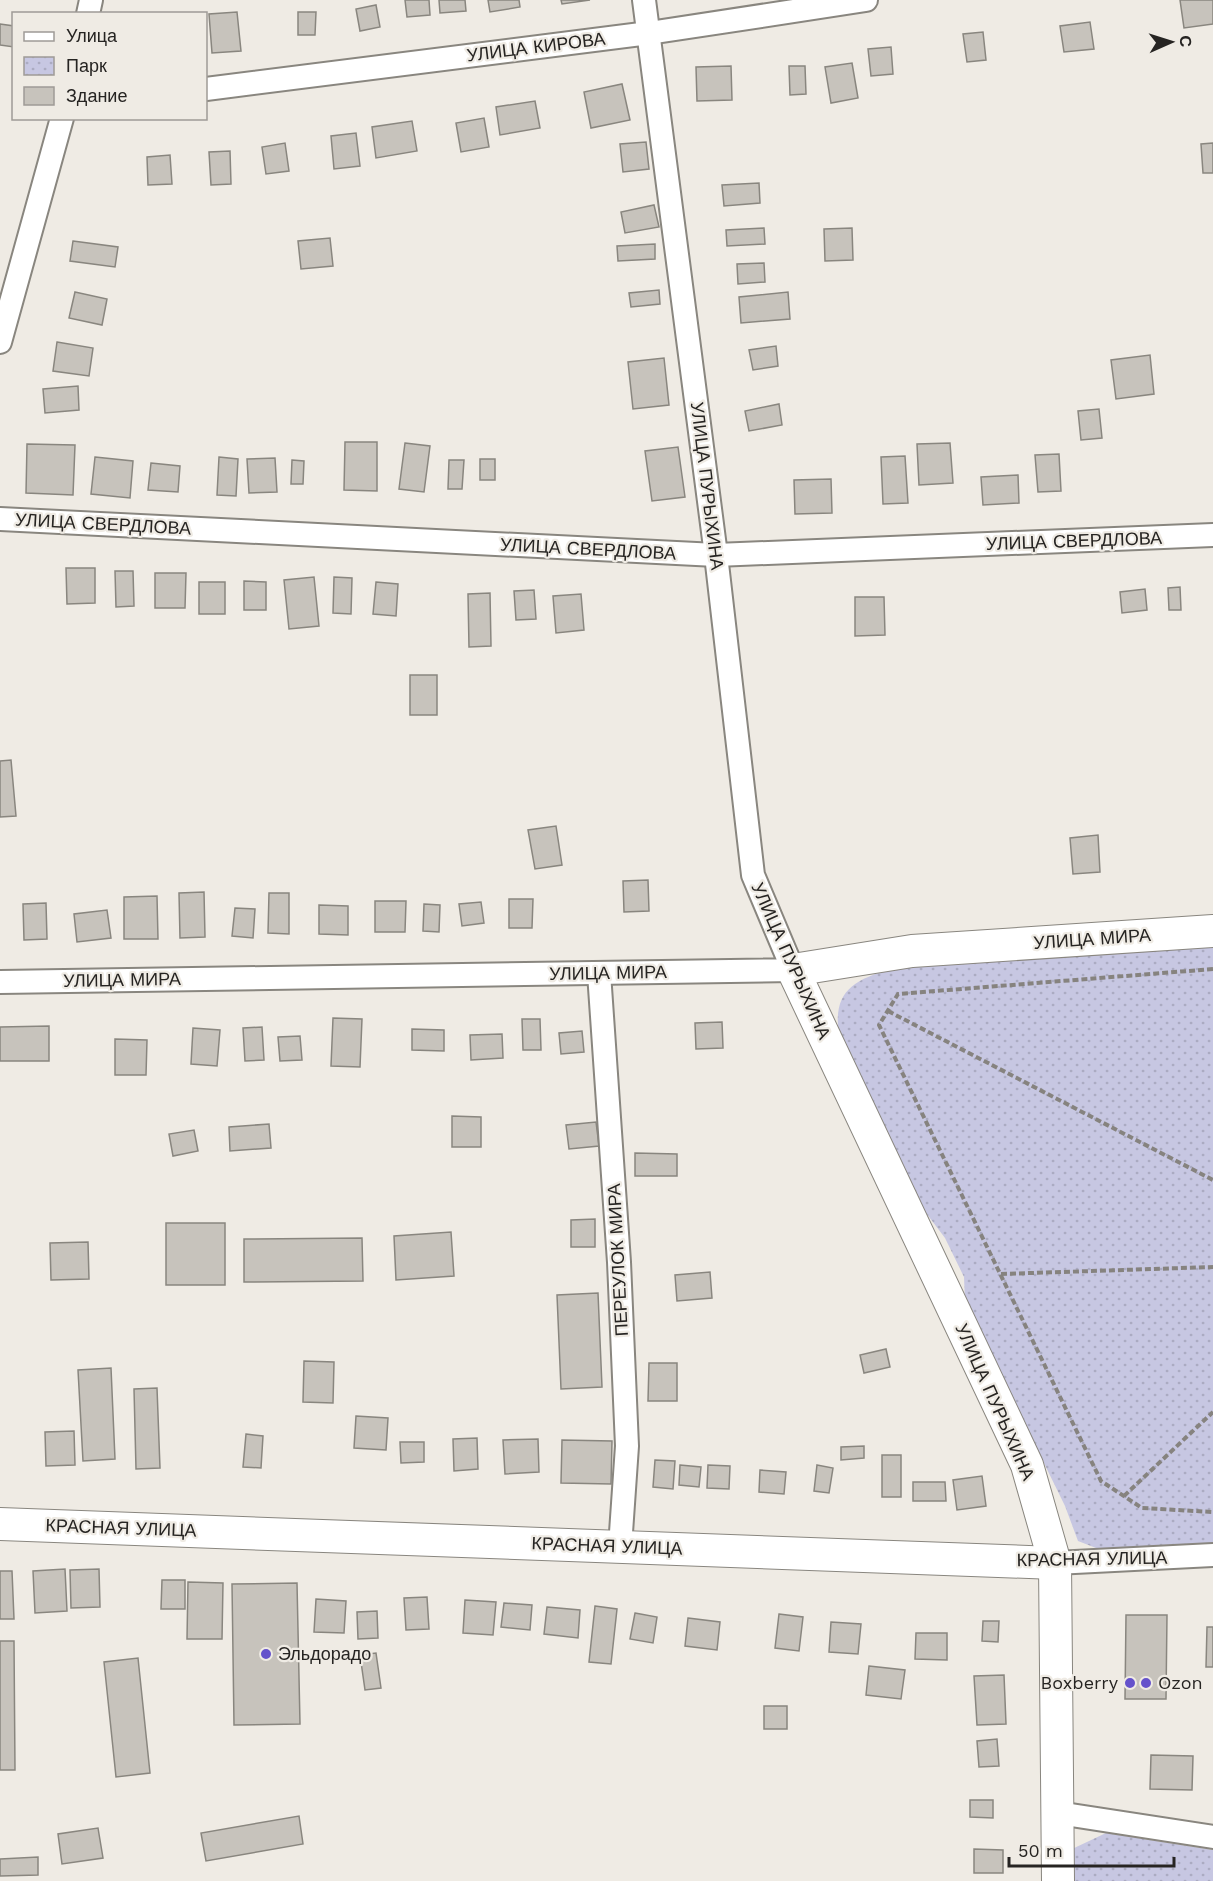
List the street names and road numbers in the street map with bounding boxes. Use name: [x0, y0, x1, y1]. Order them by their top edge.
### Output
street label: УЛИЦА КИРОВА: [465, 28, 606, 65]
street label: УЛИЦА ПУРЫХИНА: [687, 401, 728, 571]
street label: УЛИЦА СВЕРДЛОВА: [14, 508, 192, 539]
street label: УЛИЦА СВЕРДЛОВА: [986, 527, 1162, 554]
street label: УЛИЦА СВЕРДЛОВА: [499, 533, 677, 564]
street label: УЛИЦА ПУРЫХИНА: [747, 879, 835, 1042]
street label: УЛИЦА МИРА: [1032, 924, 1151, 953]
street label: УЛИЦА МИРА: [549, 961, 667, 984]
street label: УЛИЦА МИРА: [63, 968, 181, 991]
street label: ПЕРЕУЛОК МИРА: [603, 1183, 632, 1337]
street label: УЛИЦА ПУРЫХИНА: [951, 1320, 1039, 1483]
street label: КРАСНАЯ УЛИЦА: [45, 1514, 197, 1541]
street label: КРАСНАЯ УЛИЦА: [531, 1532, 683, 1559]
street label: КРАСНАЯ УЛИЦА: [1016, 1547, 1168, 1570]

